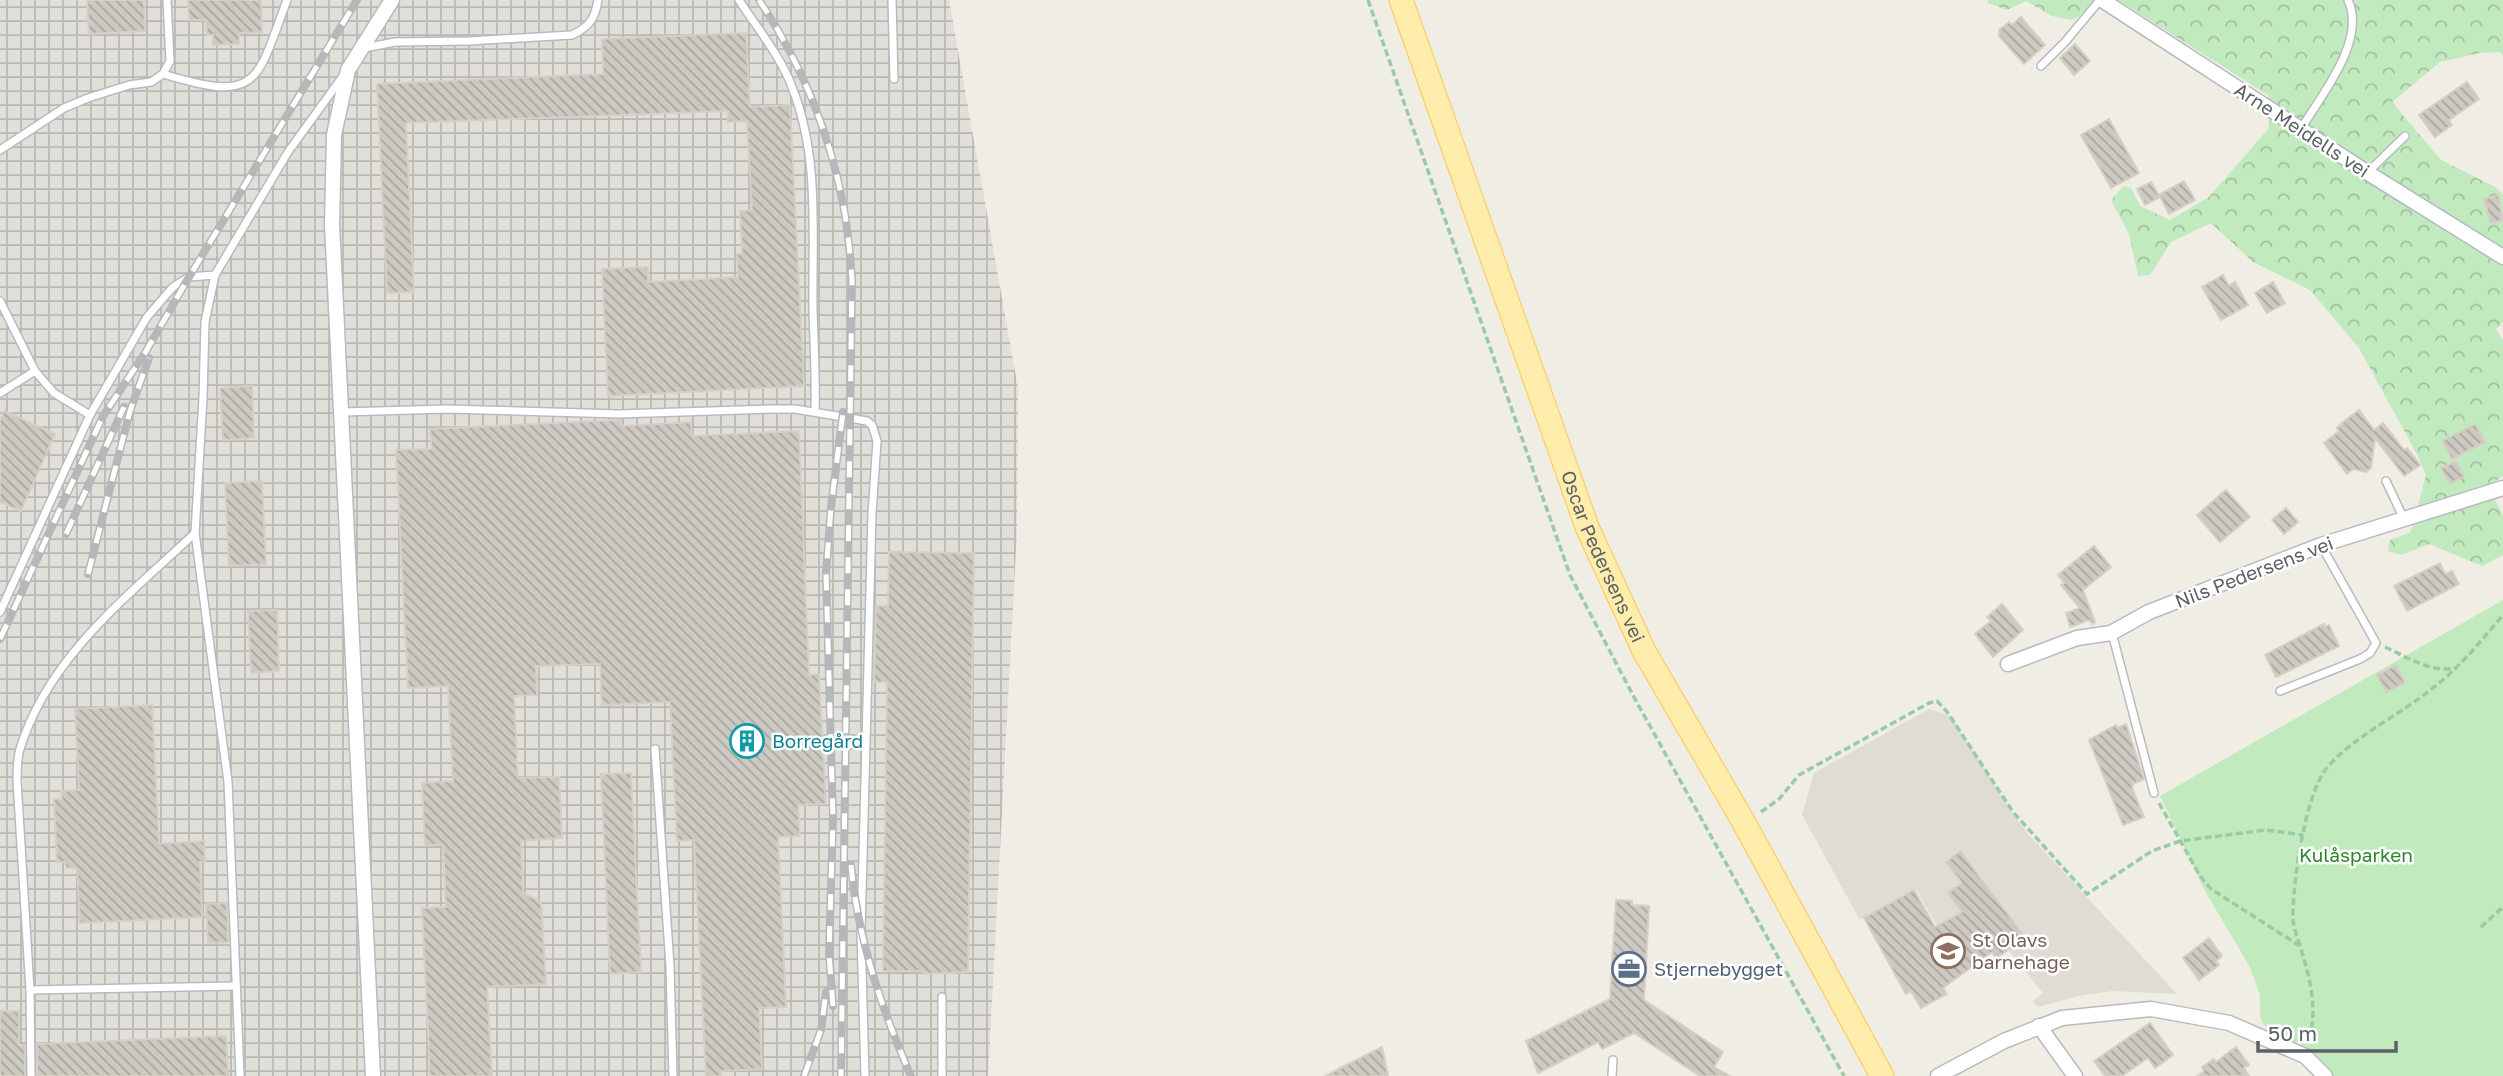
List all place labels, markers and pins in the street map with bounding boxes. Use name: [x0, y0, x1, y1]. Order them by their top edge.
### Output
building icon: Borregård: [728, 722, 766, 760]
place label: Borregård: [772, 729, 863, 752]
place label: St Olavs barnehage: [1972, 928, 2070, 973]
school or university icon: St Olavs barnehage: [1929, 932, 1967, 970]
office icon: Stjernebygget: [1610, 950, 1648, 988]
place label: Stjernebygget: [1654, 957, 1783, 980]

